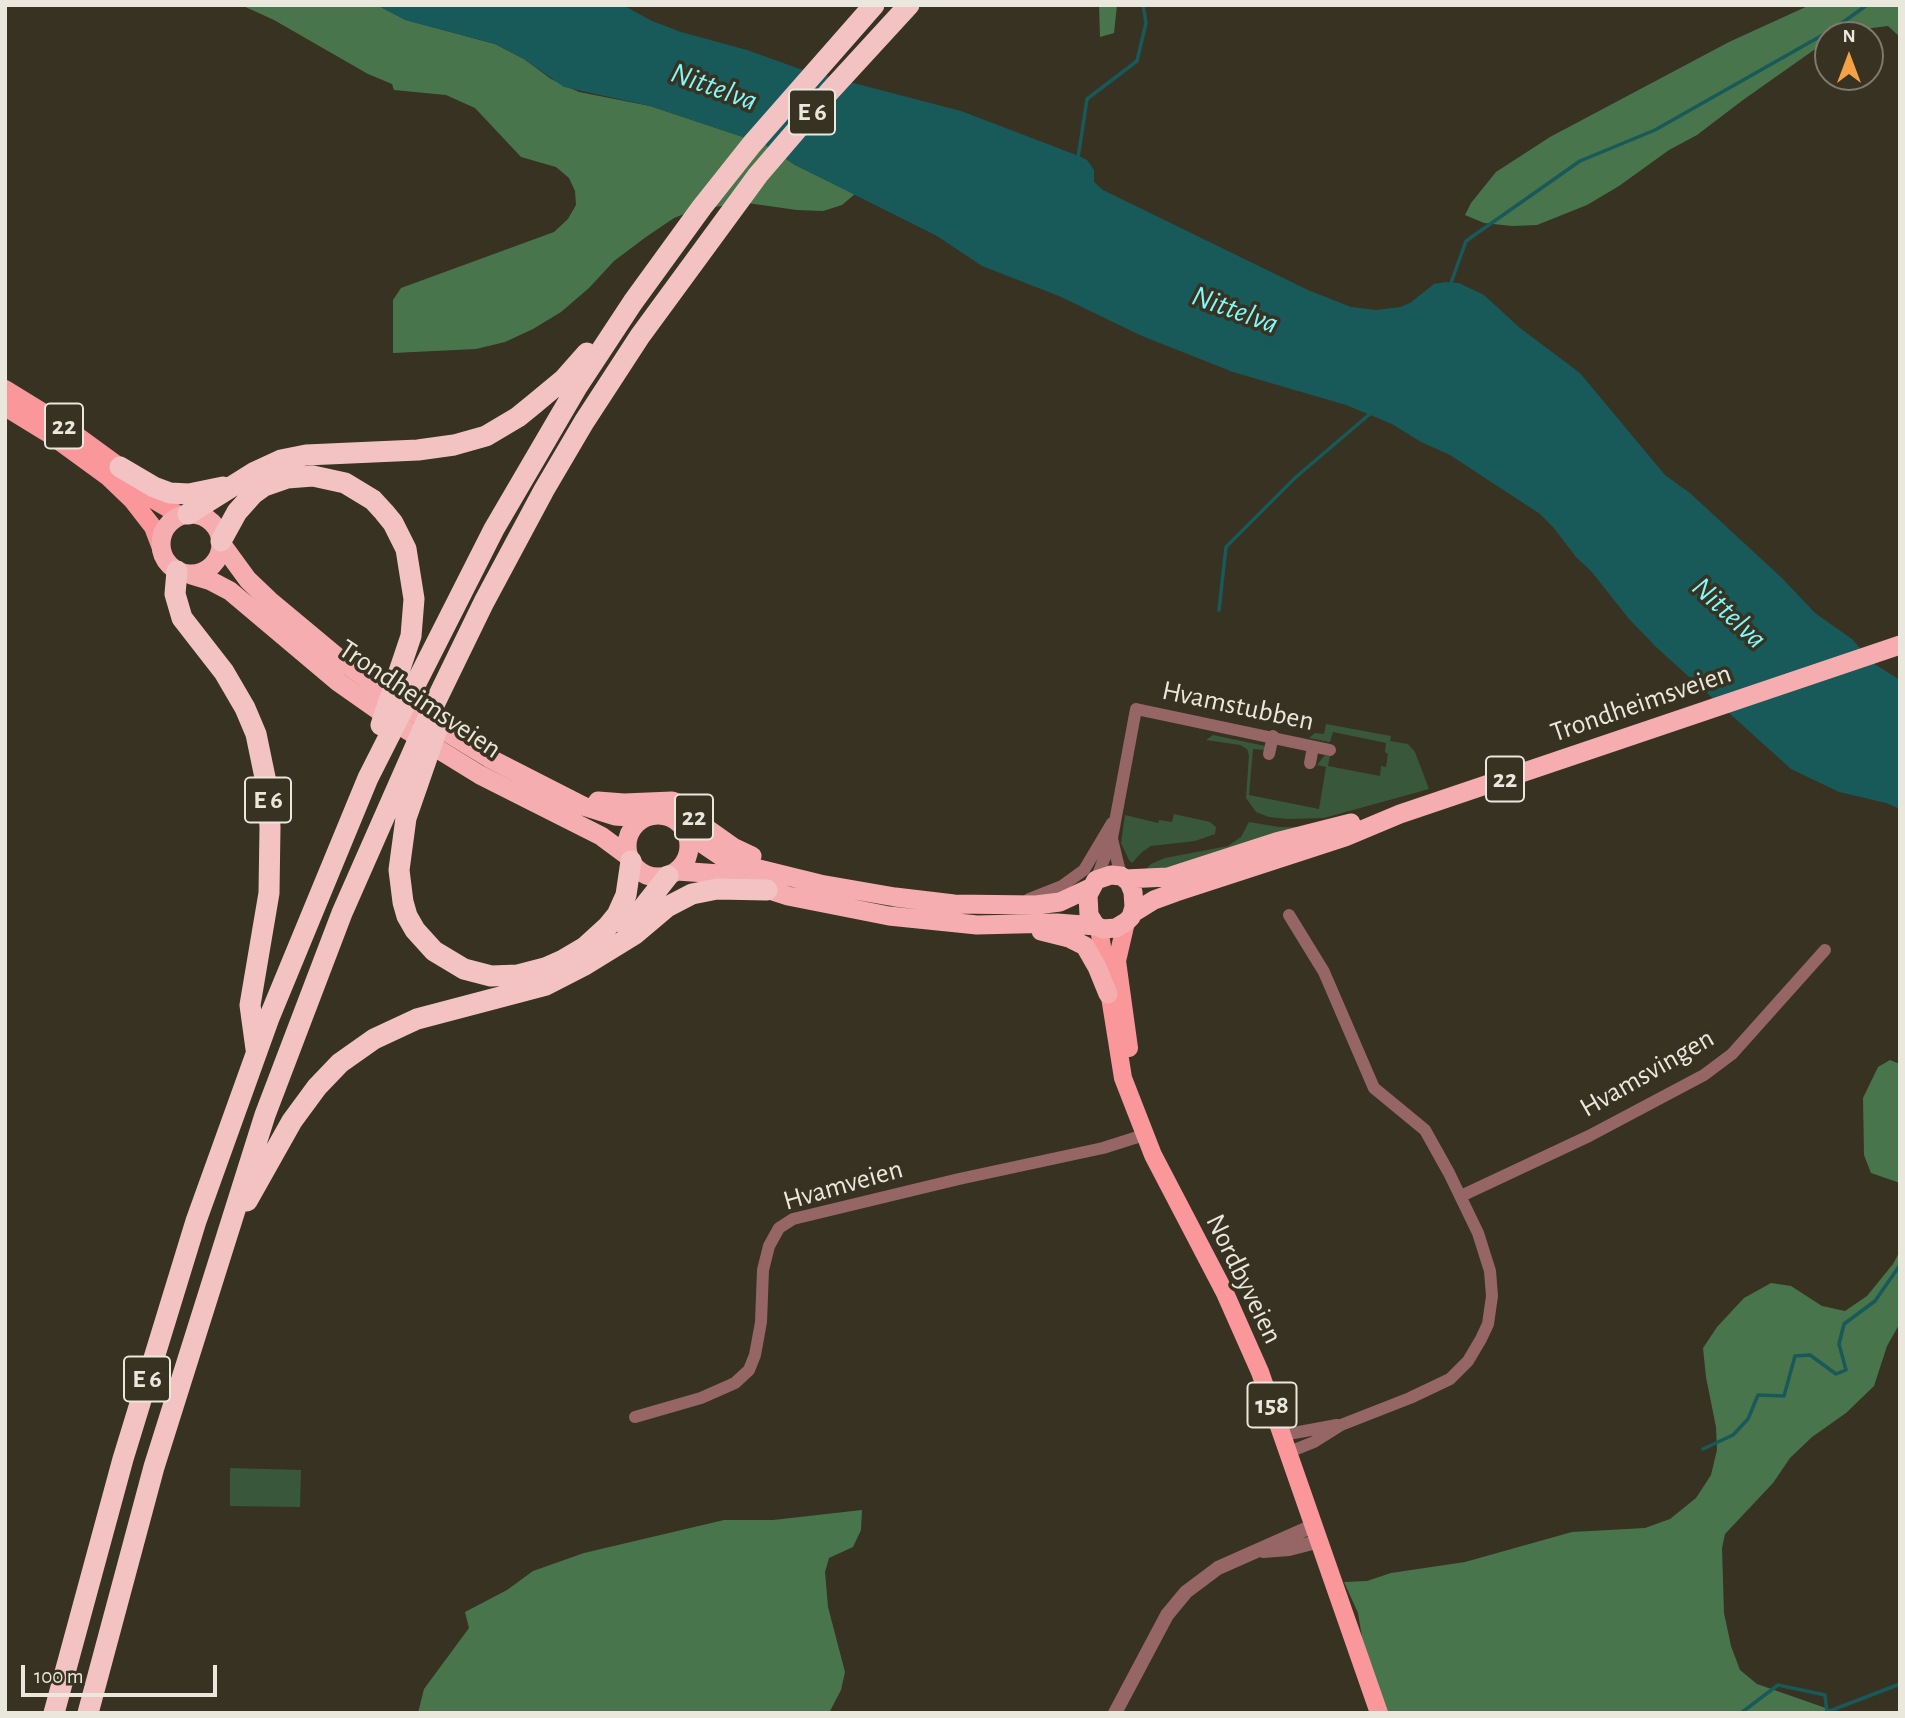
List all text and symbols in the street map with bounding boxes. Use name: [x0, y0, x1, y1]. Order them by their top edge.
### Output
north arrow: [1814, 21, 1884, 91]
text: N: [1842, 27, 1856, 46]
water label: Nittelva: [666, 55, 762, 119]
road number: E 6: [789, 90, 835, 134]
water label: Nittelva: [1187, 278, 1283, 342]
road number: 22: [45, 404, 83, 448]
water label: Nittelva: [1684, 569, 1774, 657]
street label: Trondheimsveien: [332, 632, 508, 766]
street label: Trondheimsveien: [1546, 656, 1736, 750]
street label: Hvamstubben: [1159, 674, 1317, 738]
road number: 22: [1486, 757, 1524, 802]
road number: E 6: [245, 778, 291, 822]
road number: 22: [675, 794, 713, 839]
street label: Hvamsvingen: [1574, 1021, 1720, 1125]
street label: Hvamveien: [779, 1152, 907, 1218]
street label: Nordbyveien: [1198, 1209, 1290, 1349]
road number: E 6: [124, 1356, 170, 1402]
road number: 158: [1248, 1382, 1296, 1428]
scale bar: [24, 1652, 220, 1696]
text: 100 m: [34, 1666, 84, 1687]

